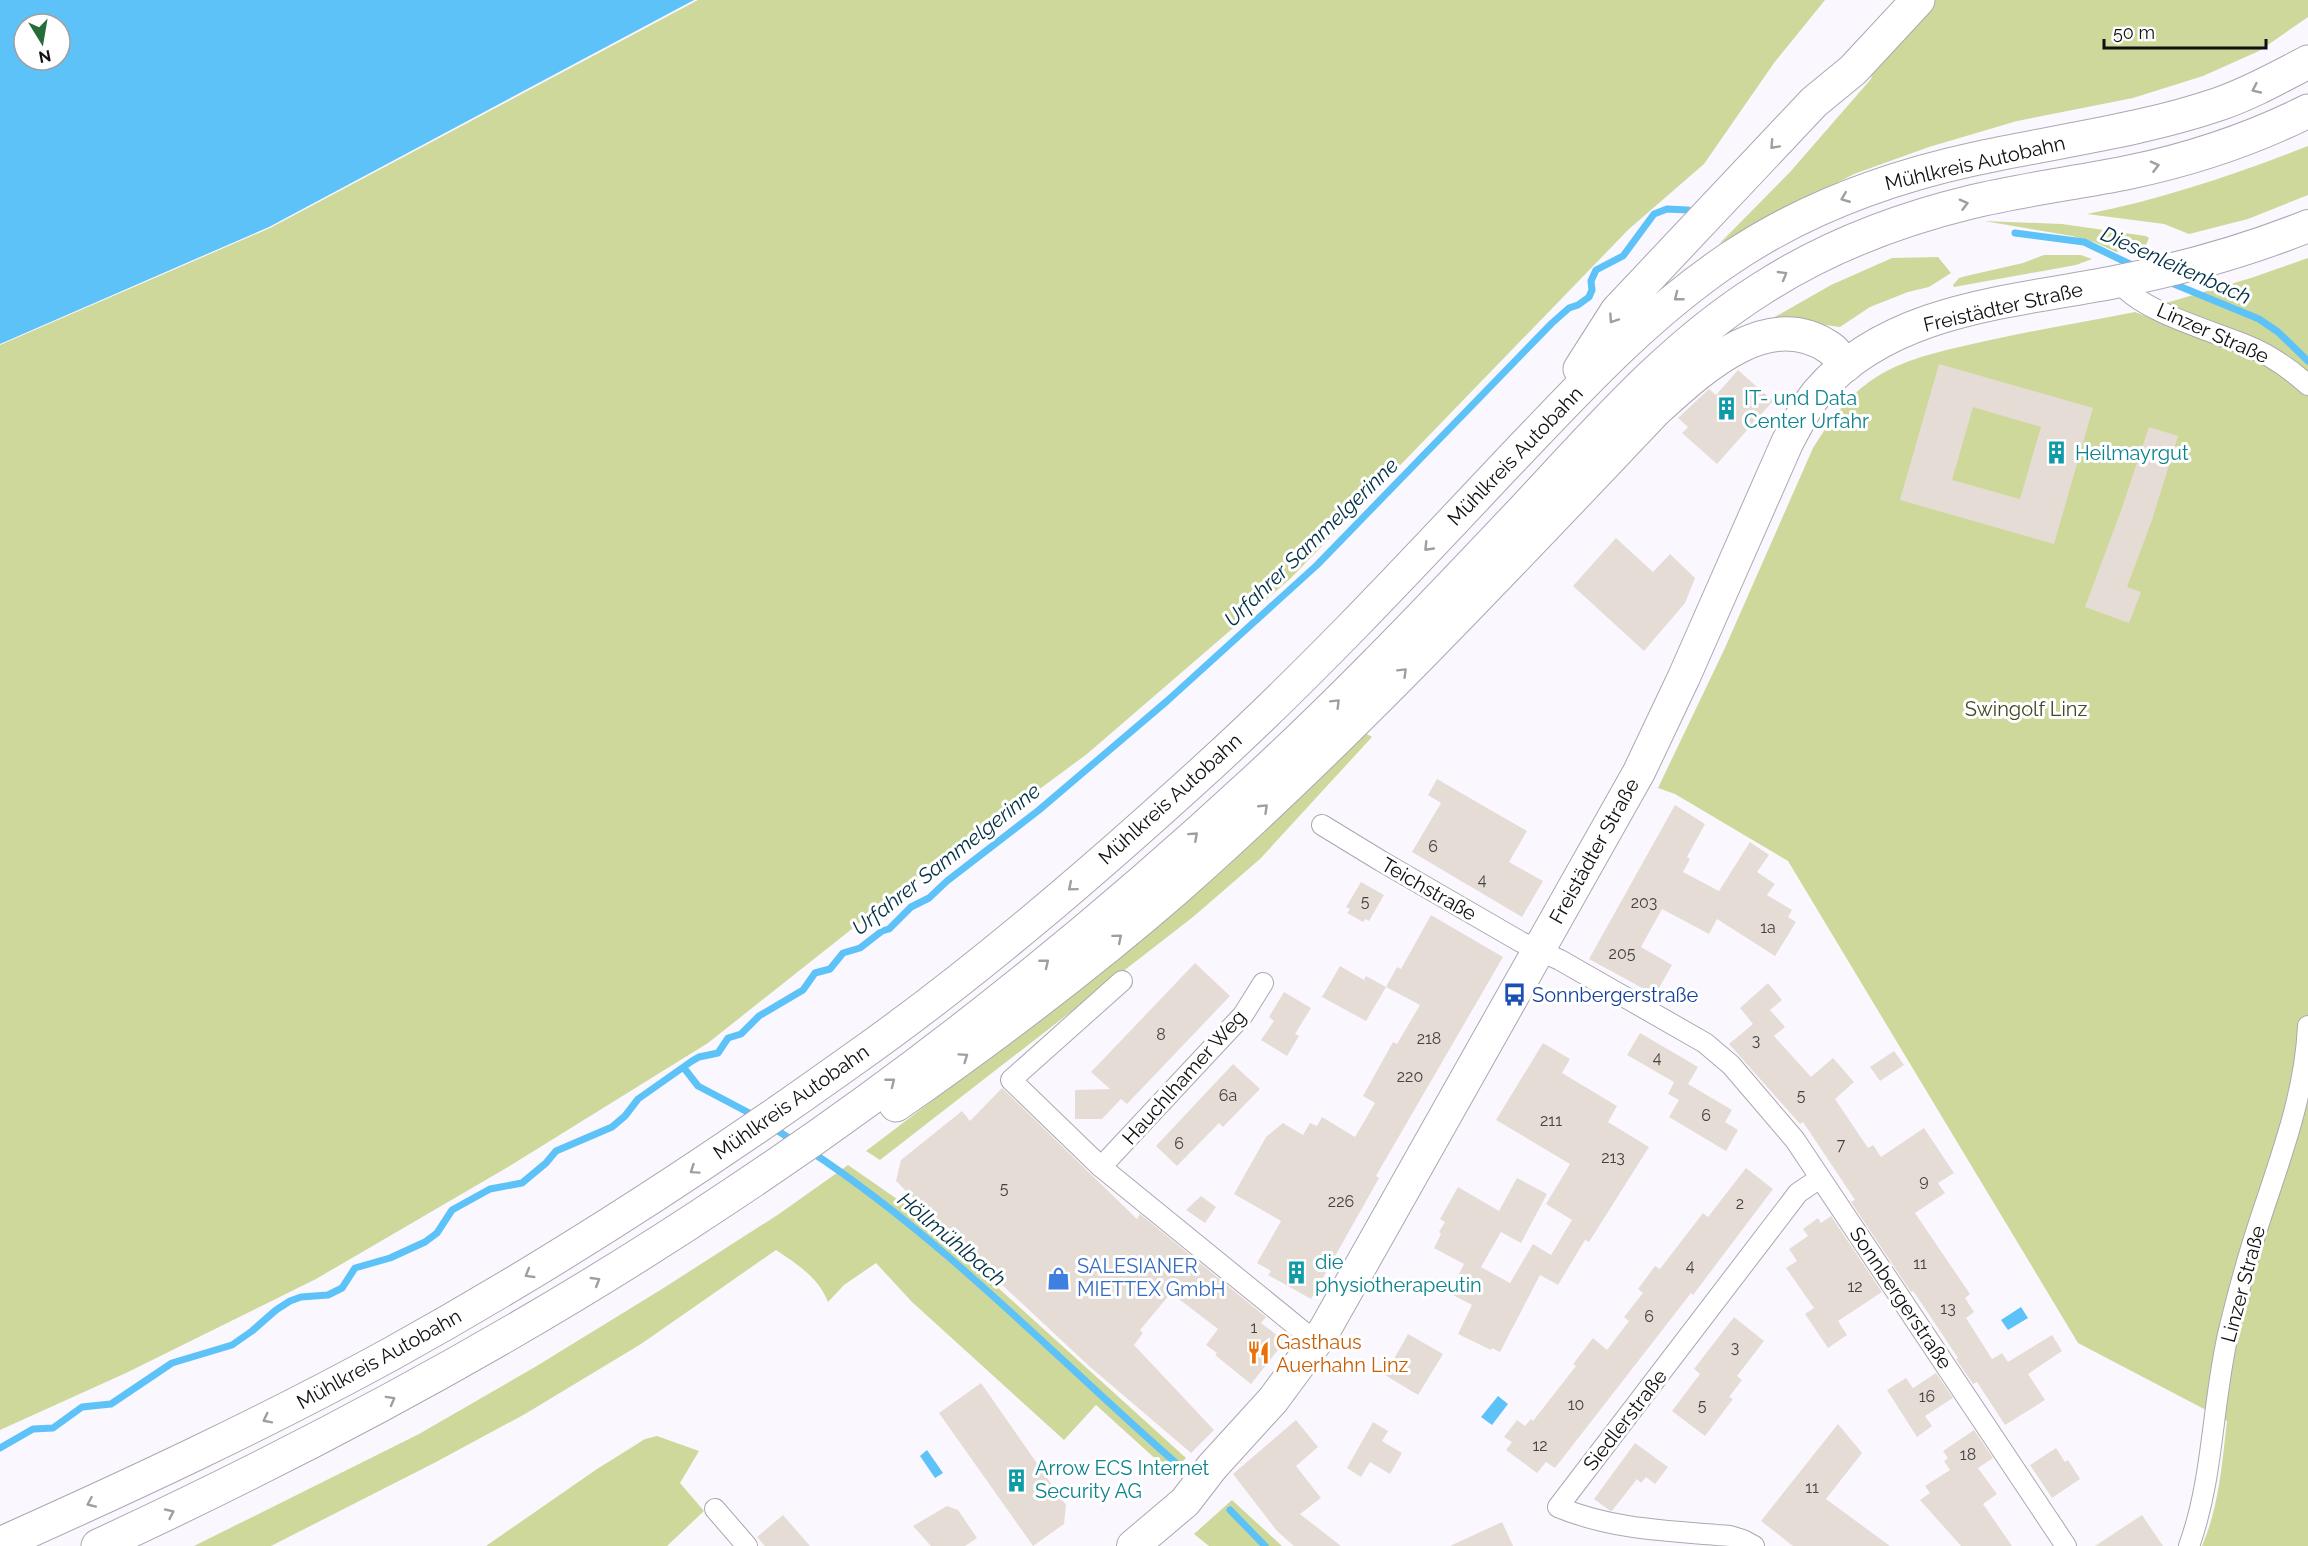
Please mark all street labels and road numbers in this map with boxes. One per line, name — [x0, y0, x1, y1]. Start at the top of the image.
street label: Mühlkreis Autobahn — [1883, 131, 2067, 195]
street label: Freistädter Straße — [1921, 277, 2085, 337]
street label: Linzer Straße — [2153, 298, 2273, 368]
street label: Mühlkreis Autobahn — [1442, 381, 1588, 531]
street label: Mühlkreis Autobahn — [1094, 728, 1246, 870]
street label: Freistädter Straße — [1544, 774, 1644, 928]
street label: Teichstraße — [1377, 852, 1481, 926]
street label: Hauchlhamer Weg — [1117, 1005, 1251, 1149]
street label: Mühlkreis Autobahn — [709, 1039, 873, 1165]
street label: Sonnbergerstraße — [1845, 1222, 1958, 1374]
street label: Linzer Straße — [2216, 1223, 2270, 1345]
street label: Mühlkreis Autobahn — [293, 1304, 465, 1414]
street label: Siedlerstraße — [1578, 1364, 1672, 1475]

